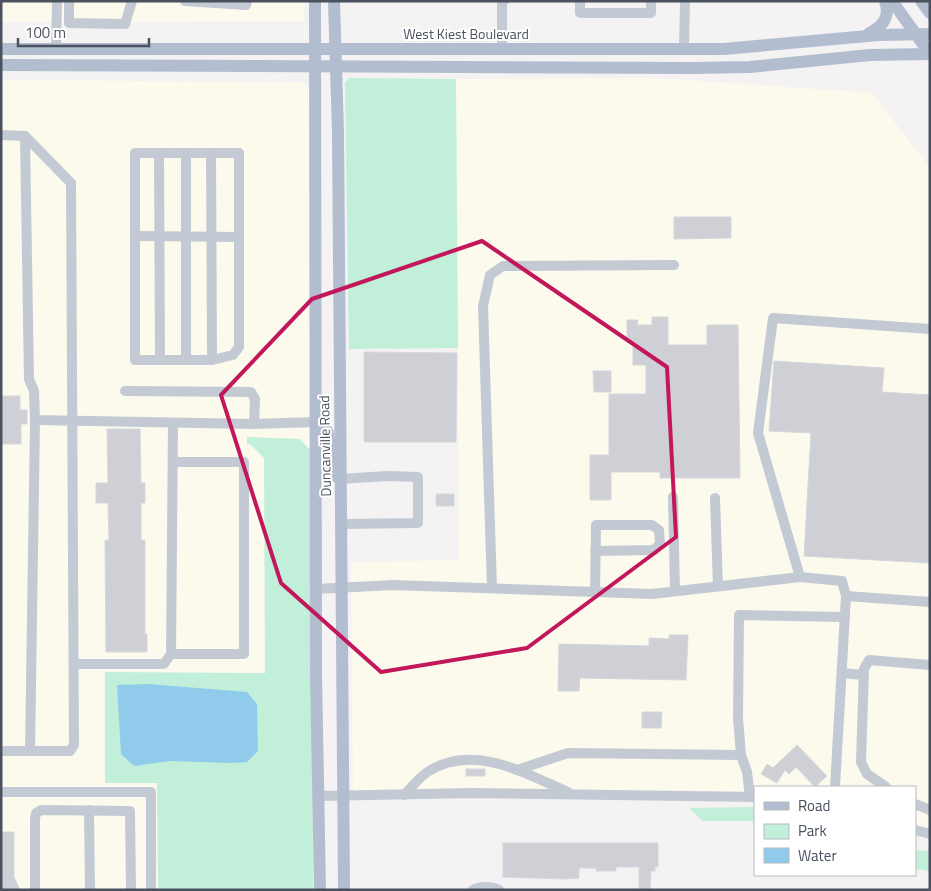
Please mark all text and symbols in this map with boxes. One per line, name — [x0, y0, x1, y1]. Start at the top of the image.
scale bar — [18, 15, 149, 47]
text: 100 m — [25, 21, 66, 44]
street label: West Kiest Boulevard — [403, 23, 529, 44]
street label: Duncanville Road — [313, 395, 336, 497]
legend — [754, 786, 916, 876]
text: Road — [798, 794, 830, 817]
text: Park — [798, 819, 827, 842]
text: Water — [798, 844, 837, 867]

